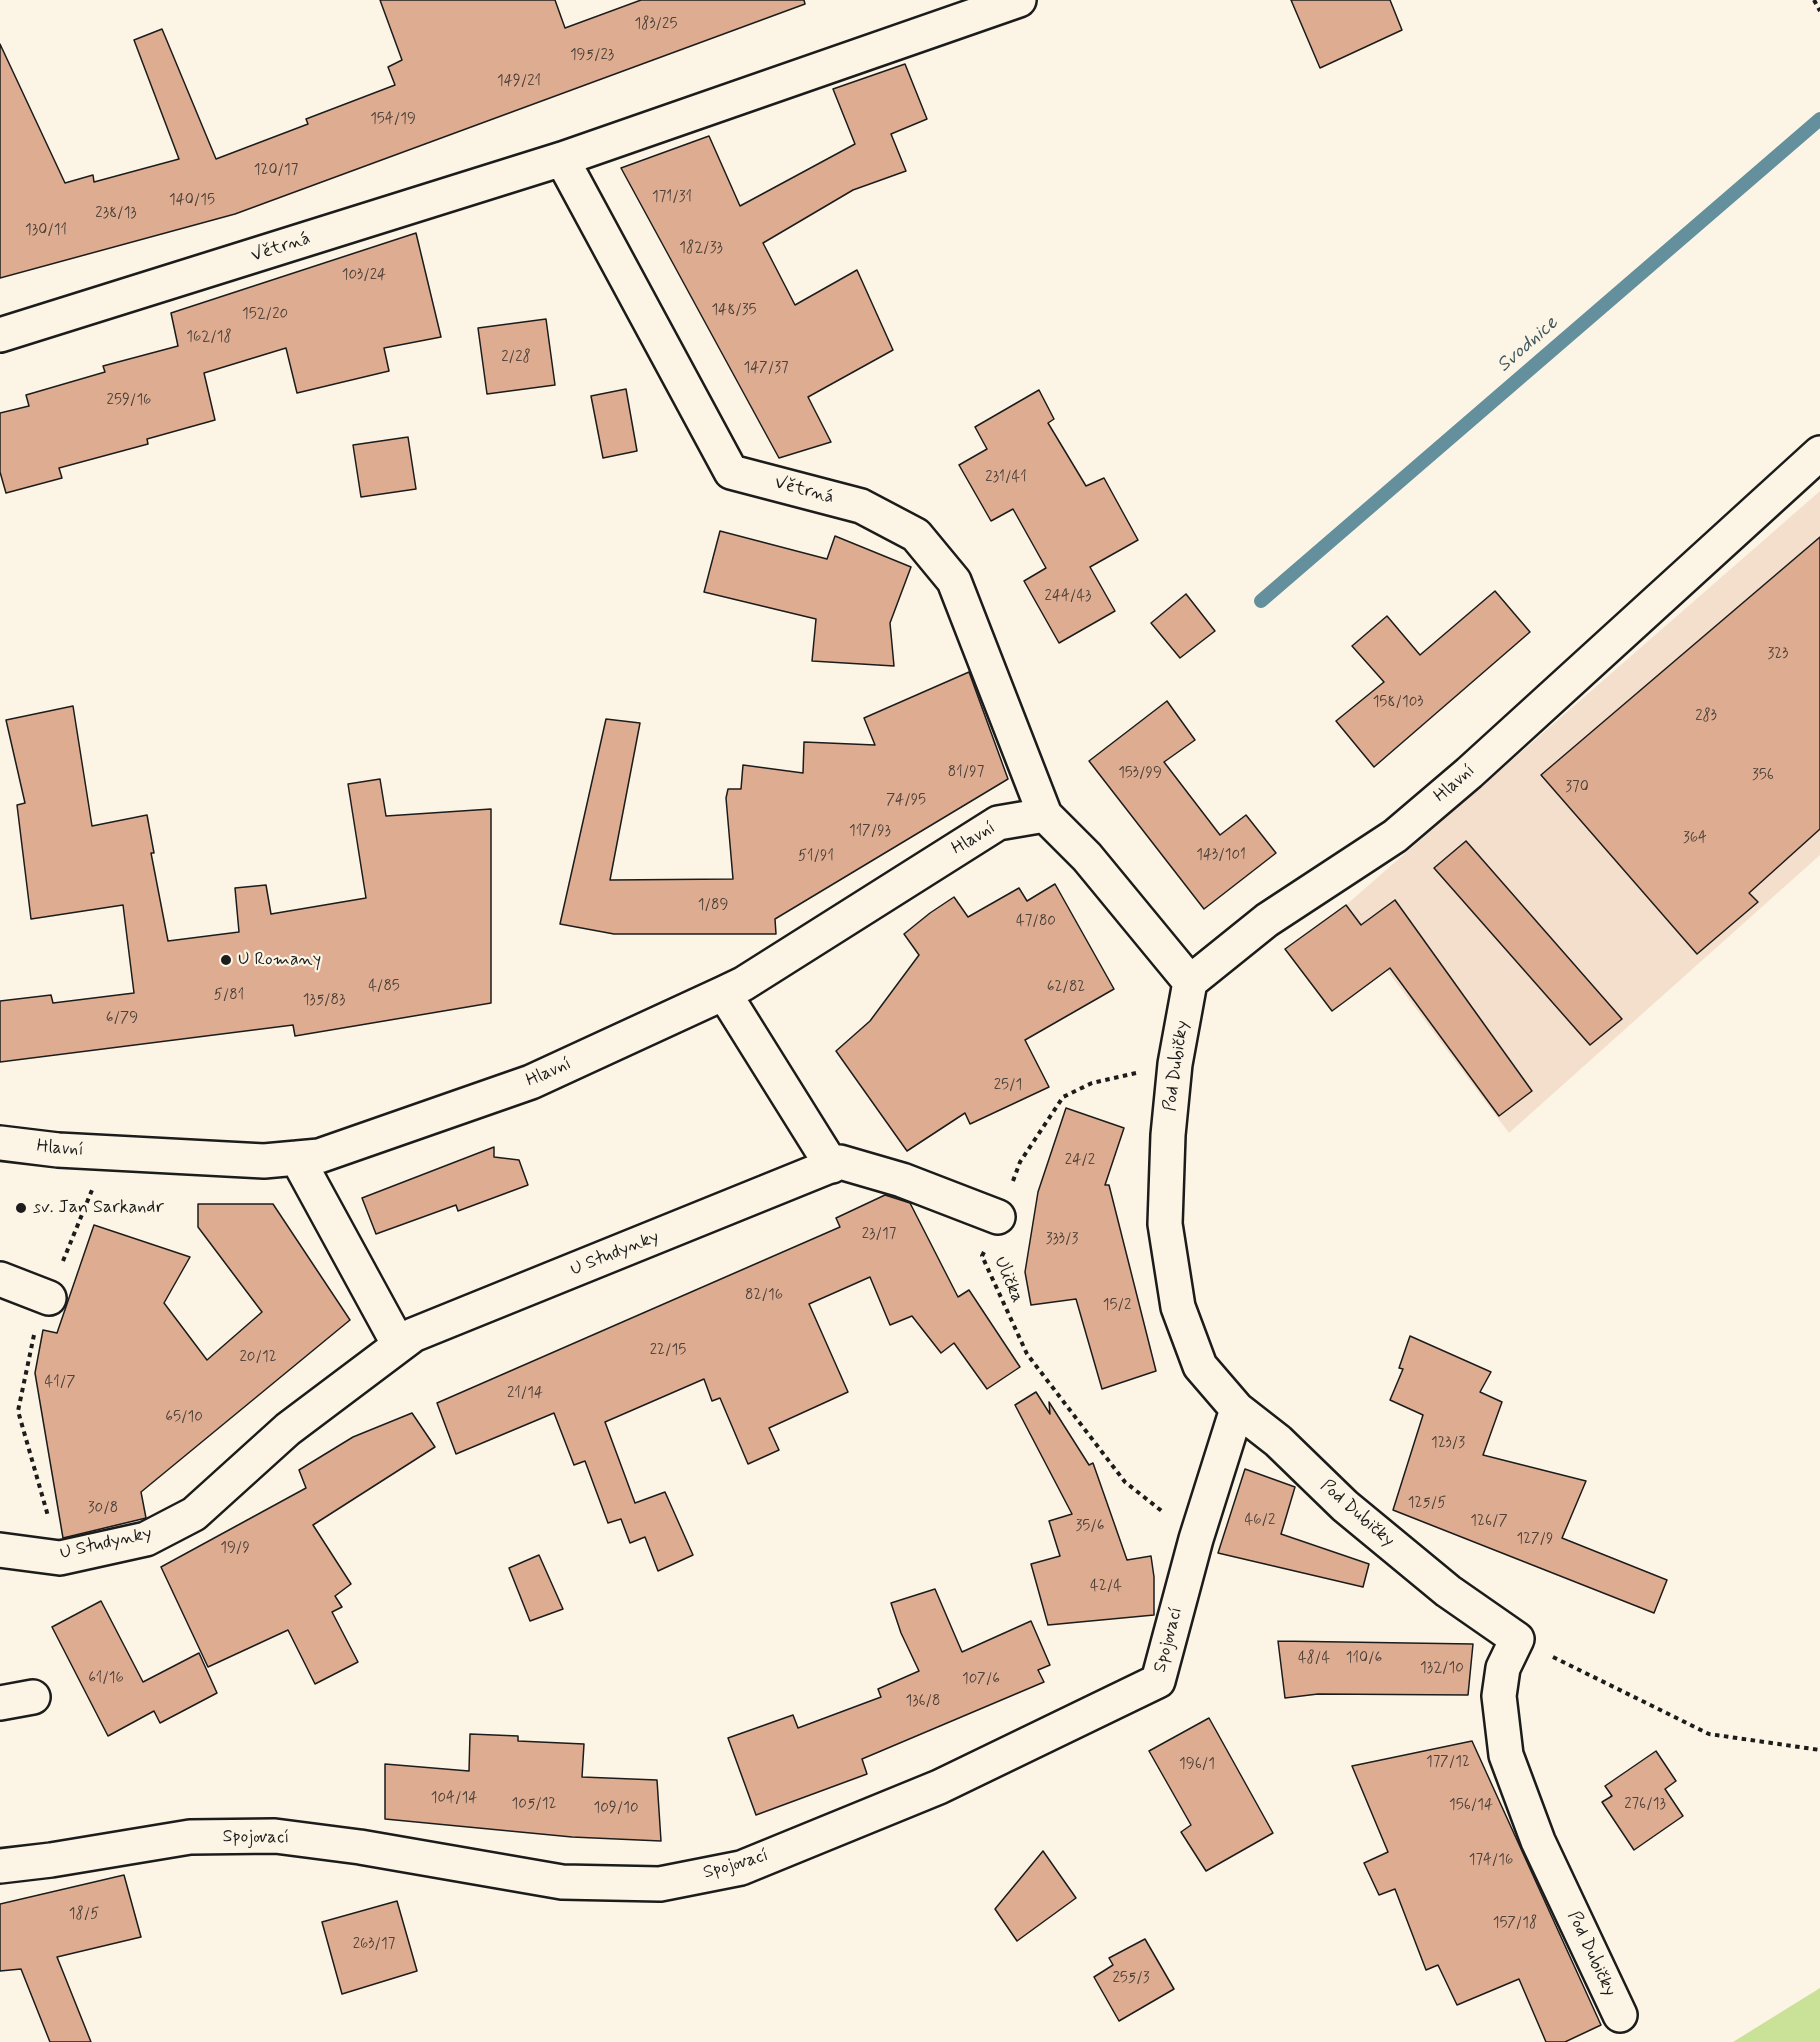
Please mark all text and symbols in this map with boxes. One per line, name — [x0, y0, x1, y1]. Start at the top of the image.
house number: 183/25 — [635, 16, 677, 34]
house number: 195/23 — [570, 47, 614, 65]
house number: 149/21 — [497, 73, 541, 91]
house number: 154/19 — [370, 111, 416, 129]
house number: 120/17 — [254, 162, 298, 180]
house number: 171/31 — [652, 189, 692, 207]
house number: 140/15 — [169, 192, 215, 210]
house number: 238/13 — [95, 205, 137, 223]
house number: 130/11 — [25, 222, 67, 240]
street label: Větrná — [249, 228, 313, 268]
house number: 182/33 — [679, 240, 723, 258]
house number: 103/24 — [342, 267, 386, 285]
house number: 148/35 — [711, 302, 757, 320]
house number: 152/20 — [242, 306, 288, 324]
water label: Svodnice — [1493, 312, 1563, 378]
house number: 162/18 — [186, 329, 232, 347]
house number: 2/28 — [501, 349, 531, 367]
house number: 147/37 — [743, 360, 789, 378]
house number: 259/16 — [107, 392, 151, 410]
house number: 231/41 — [985, 469, 1027, 487]
street label: Větrná — [772, 473, 836, 509]
house number: 244/43 — [1045, 588, 1091, 606]
house number: 323 — [1768, 646, 1788, 664]
house number: 158/103 — [1373, 694, 1423, 712]
house number: 283 — [1695, 708, 1717, 726]
street label: Hlavní — [1430, 760, 1480, 808]
house number: 81/97 — [948, 764, 984, 782]
house number: 153/99 — [1118, 765, 1162, 783]
house number: 356 — [1752, 767, 1774, 785]
house number: 370 — [1565, 779, 1589, 797]
house number: 74/95 — [886, 792, 926, 810]
street label: Hlavní — [948, 818, 1000, 860]
house number: 117/93 — [849, 823, 891, 841]
house number: 364 — [1683, 830, 1707, 848]
house number: 143/101 — [1196, 847, 1246, 865]
house number: 51/91 — [798, 848, 834, 866]
house number: 1/89 — [698, 897, 728, 915]
house number: 47/80 — [1016, 913, 1056, 931]
place label: U Romany — [238, 949, 321, 971]
marker: U Romany — [219, 953, 233, 967]
house number: 4/85 — [368, 978, 400, 996]
house number: 62/82 — [1047, 979, 1085, 997]
house number: 5/81 — [214, 987, 244, 1005]
house number: 135/83 — [303, 992, 345, 1010]
house number: 6/79 — [106, 1010, 138, 1028]
street label: Pod Dubičky — [1160, 1019, 1194, 1113]
street label: Hlavní — [523, 1054, 575, 1092]
house number: 25/1 — [994, 1077, 1022, 1095]
street label: Hlavní — [36, 1136, 84, 1162]
house number: 24/2 — [1065, 1152, 1095, 1170]
place label: sv. Jan Sarkandr — [33, 1197, 164, 1219]
marker: sv. Jan Sarkandr — [14, 1201, 28, 1215]
street label: U Studynky — [568, 1226, 662, 1282]
house number: 23/17 — [862, 1226, 896, 1244]
house number: 333/3 — [1046, 1231, 1078, 1249]
street label: Ulička — [988, 1254, 1028, 1306]
house number: 82/16 — [745, 1287, 783, 1305]
house number: 15/2 — [1103, 1297, 1131, 1315]
house number: 22/15 — [650, 1342, 686, 1360]
house number: 20/12 — [239, 1349, 277, 1367]
house number: 41/7 — [45, 1374, 75, 1392]
house number: 21/14 — [507, 1385, 543, 1403]
house number: 65/10 — [165, 1409, 203, 1427]
house number: 123/3 — [1431, 1435, 1465, 1453]
street label: Pod Dubičky — [1315, 1476, 1399, 1552]
house number: 125/5 — [1408, 1495, 1446, 1513]
house number: 30/8 — [88, 1500, 118, 1518]
house number: 46/2 — [1245, 1512, 1275, 1530]
house number: 126/7 — [1470, 1513, 1508, 1531]
house number: 35/6 — [1076, 1518, 1104, 1536]
street label: U Studynky — [58, 1523, 154, 1565]
house number: 127/9 — [1517, 1531, 1553, 1549]
house number: 19/9 — [220, 1540, 250, 1558]
house number: 42/4 — [1090, 1578, 1122, 1596]
street label: Spojovací — [1150, 1605, 1188, 1675]
house number: 48/4 — [1298, 1650, 1330, 1668]
house number: 110/6 — [1346, 1650, 1382, 1668]
house number: 132/10 — [1420, 1660, 1464, 1678]
house number: 61/16 — [88, 1670, 124, 1688]
house number: 107/6 — [962, 1671, 1000, 1689]
house number: 136/8 — [905, 1693, 941, 1711]
house number: 177/12 — [1426, 1754, 1470, 1772]
house number: 196/1 — [1179, 1756, 1215, 1774]
house number: 104/14 — [431, 1790, 477, 1808]
house number: 105/12 — [512, 1796, 556, 1814]
house number: 276/13 — [1624, 1796, 1666, 1814]
house number: 156/14 — [1449, 1797, 1493, 1815]
house number: 109/10 — [594, 1800, 638, 1818]
street label: Spojovací — [222, 1827, 290, 1849]
street label: Spojovací — [701, 1845, 771, 1885]
house number: 174/16 — [1469, 1852, 1513, 1870]
house number: 18/5 — [69, 1906, 99, 1924]
street label: Pod Dubičky — [1562, 1908, 1620, 2000]
house number: 157/18 — [1493, 1915, 1537, 1933]
house number: 263/17 — [353, 1936, 395, 1954]
house number: 255/3 — [1112, 1970, 1150, 1988]

